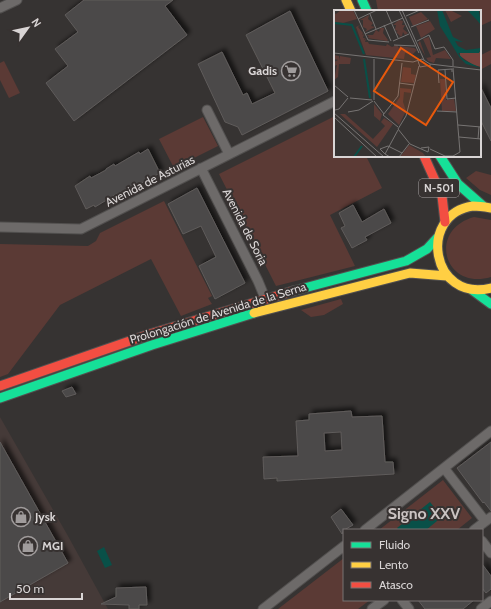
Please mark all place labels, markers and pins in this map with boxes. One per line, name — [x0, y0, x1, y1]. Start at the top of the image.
supermarket icon: Gadis — [280, 60, 302, 82]
place label: Gadis — [248, 63, 277, 78]
shop icon: Jysk — [10, 506, 32, 528]
place label: Jysk — [34, 509, 56, 524]
shop icon: MGI — [17, 535, 39, 557]
place label: MGI — [42, 538, 63, 553]

